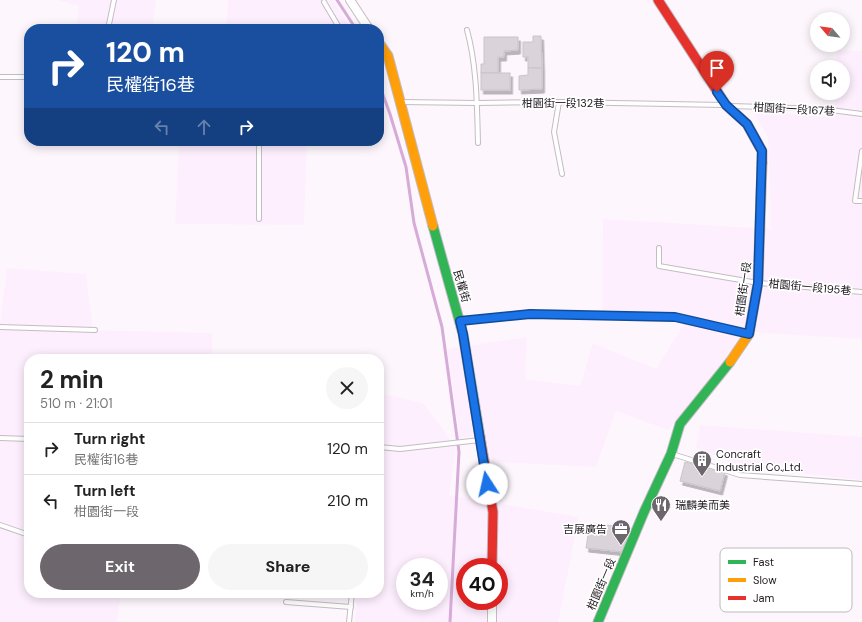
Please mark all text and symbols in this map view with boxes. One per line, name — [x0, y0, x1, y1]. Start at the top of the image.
north arrow — [810, 12, 850, 52]
map controls — [810, 12, 850, 100]
text: 120 m — [106, 34, 185, 71]
icon: right — [40, 40, 92, 92]
pin — [700, 51, 734, 92]
icon: arrive — [706, 57, 728, 79]
button: sound — [810, 60, 850, 100]
text: 民權街16巷 — [106, 73, 195, 97]
street label: 柑園街一段132巷 — [522, 96, 604, 110]
street label: 柑園街一段167巷 — [753, 100, 835, 118]
icon: left — [151, 116, 173, 138]
icon: ahead — [193, 116, 215, 138]
icon: right — [235, 116, 257, 138]
street label: 柑園街一段 — [732, 261, 754, 317]
street label: 民權街 — [451, 268, 473, 304]
street label: 柑園街一段195巷 — [768, 276, 852, 298]
text: 2 min — [40, 364, 103, 395]
button: close — [326, 367, 368, 409]
text: 510 m · 21:01 — [40, 395, 113, 412]
text: Turn right — [74, 429, 145, 449]
icon: right — [40, 438, 62, 460]
text: 120 m — [327, 439, 368, 459]
place label: Concraft Industrial Co.,Ltd. — [716, 447, 803, 474]
building icon: Concraft Industrial Co.,Ltd. — [691, 449, 713, 477]
text: 民權街16巷 — [74, 451, 138, 468]
position arrow — [466, 463, 508, 505]
text: Turn left — [74, 481, 135, 501]
icon: left — [40, 490, 62, 512]
text: 210 m — [327, 491, 368, 511]
restaurant icon: 瑞麟美而美 — [650, 494, 672, 522]
place label: 瑞麟美而美 — [675, 498, 730, 512]
text: 柑園街一段 — [74, 503, 139, 520]
office icon: 吉展廣告 — [610, 518, 632, 546]
place label: 吉展廣告 — [563, 522, 607, 536]
button: Exit — [40, 544, 200, 590]
button: Share — [208, 544, 368, 590]
legend — [720, 548, 852, 612]
text: Fast — [753, 555, 774, 569]
street label: 柑園街一段 — [584, 556, 618, 612]
speed limit sign: 40 — [456, 558, 508, 610]
text: 34 — [409, 566, 435, 592]
text: Slow — [753, 573, 777, 587]
text: km/h — [410, 587, 434, 600]
text: Jam — [753, 591, 774, 605]

